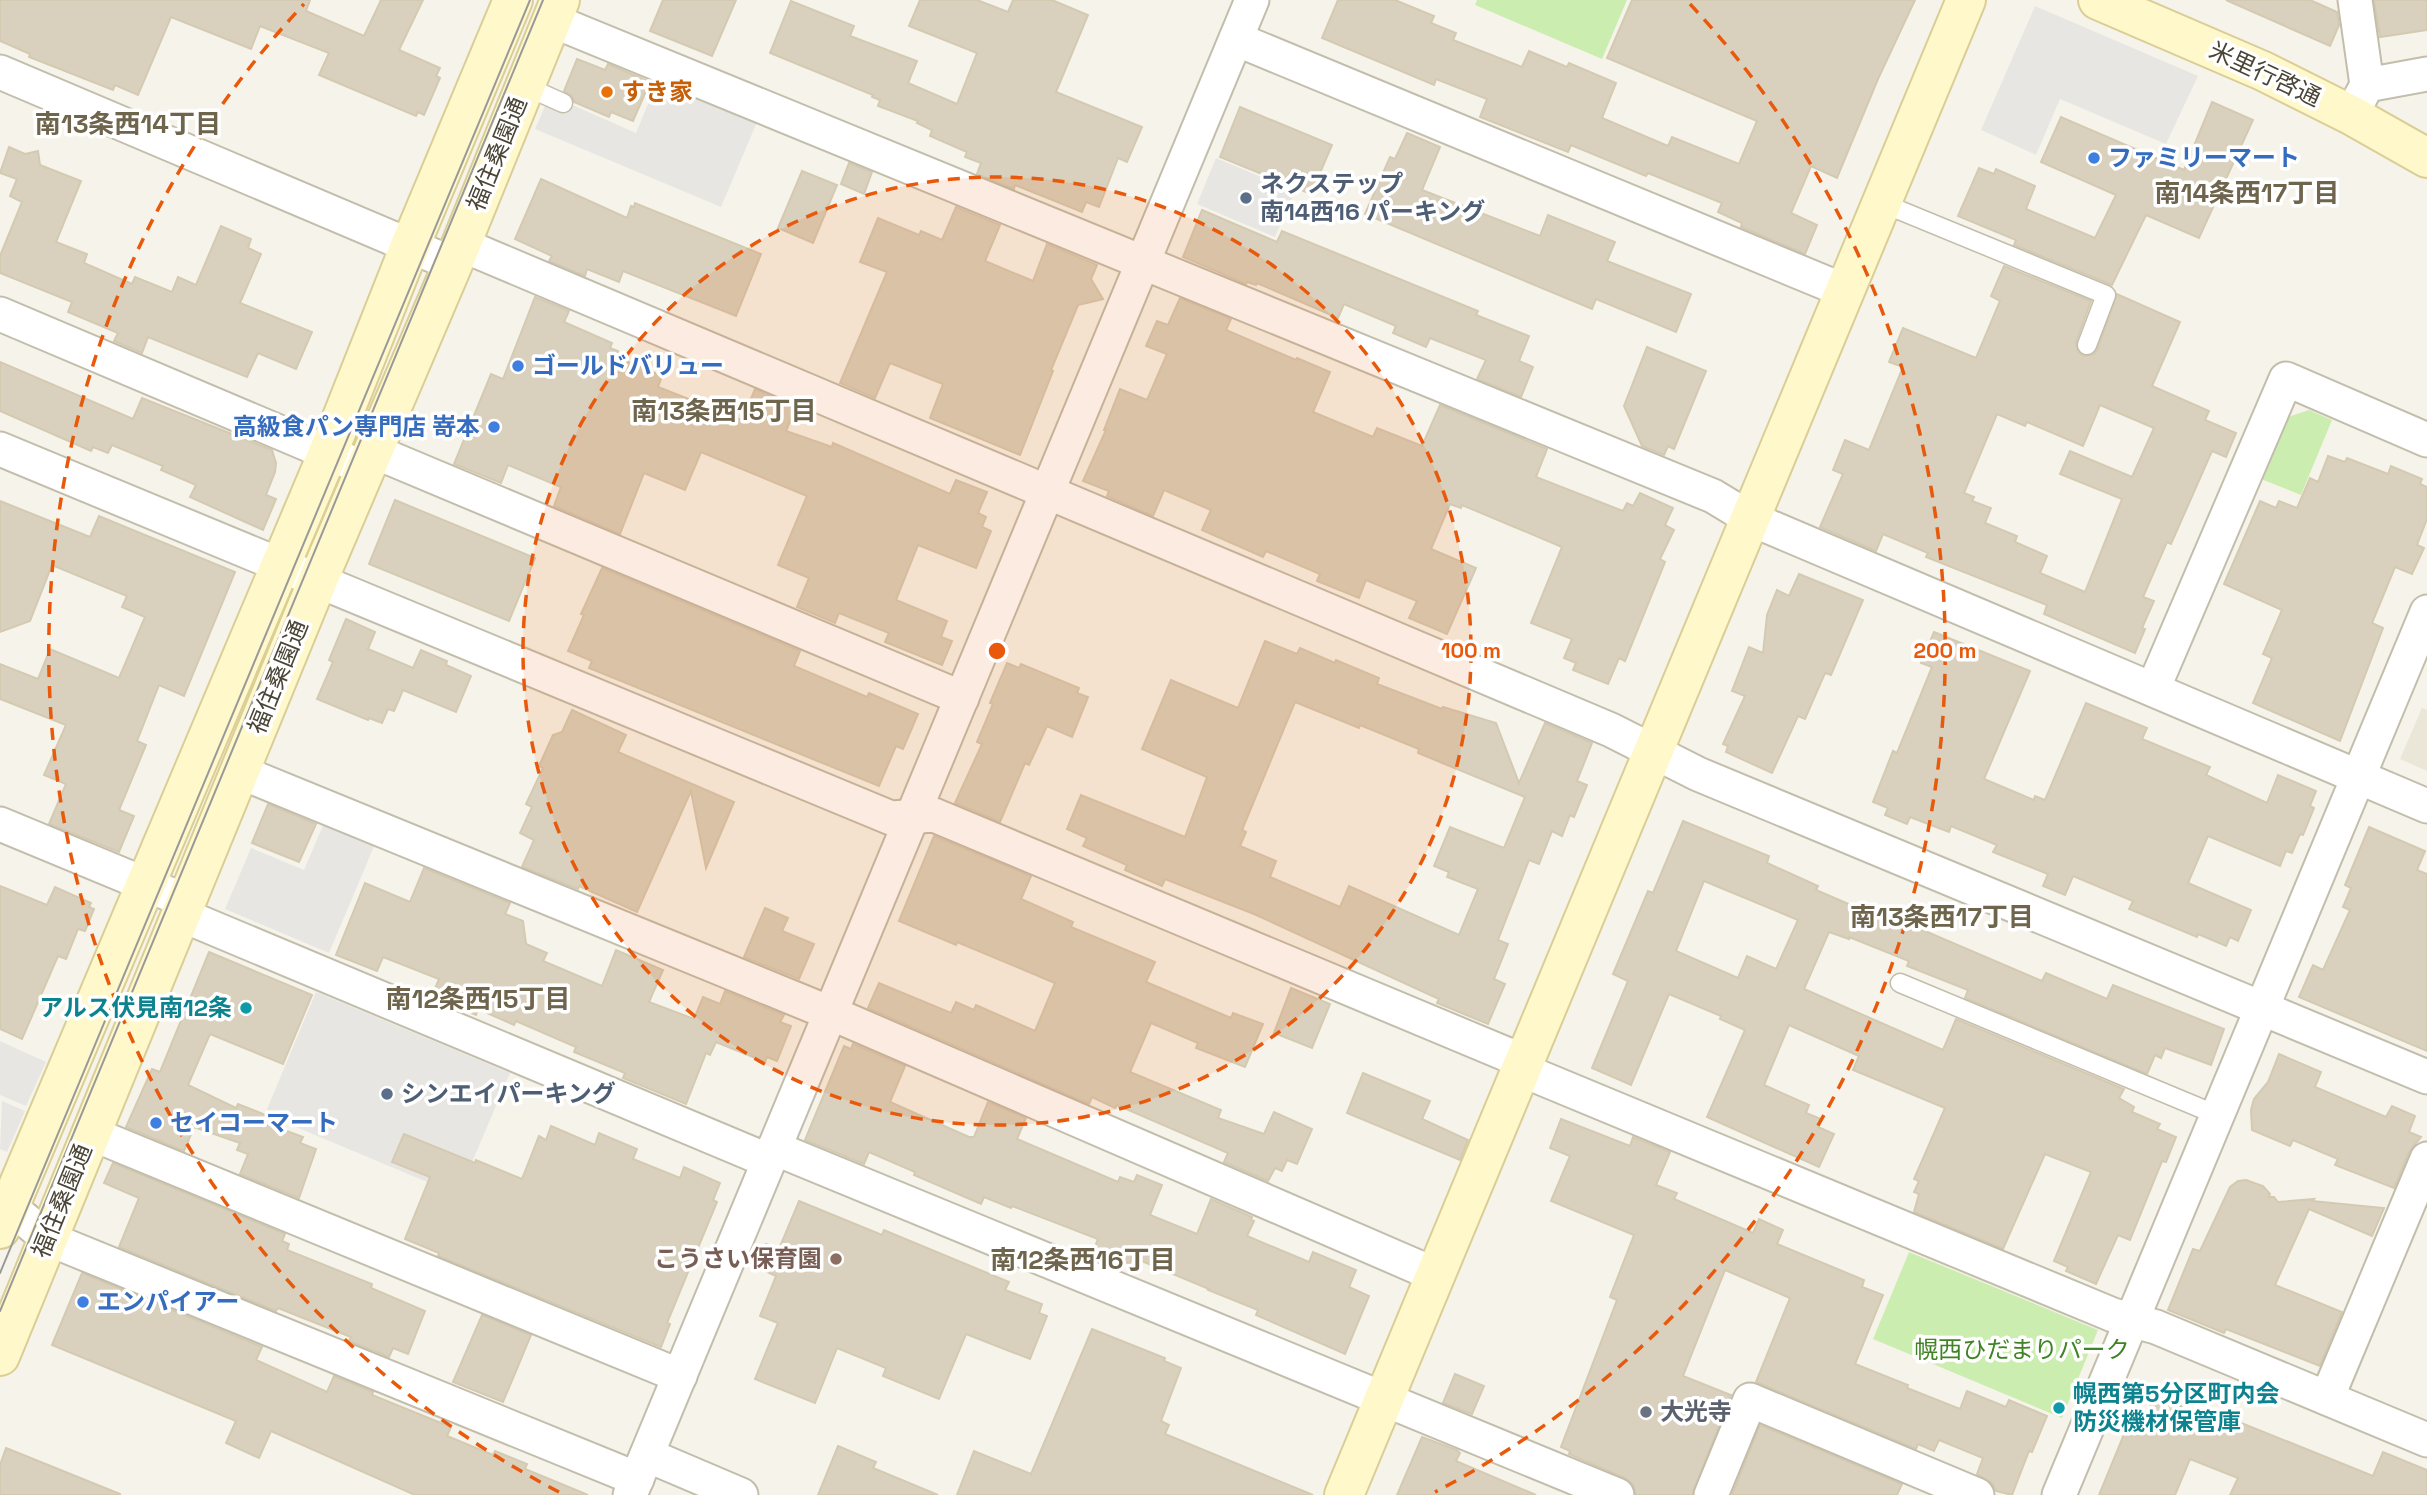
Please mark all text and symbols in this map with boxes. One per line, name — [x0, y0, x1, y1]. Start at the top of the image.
street label: 米里行啓通 — [2204, 34, 2326, 113]
place label: すき家 — [621, 76, 693, 107]
marker: すき家 — [599, 84, 615, 100]
street label: 福住桑園通 — [460, 92, 533, 215]
district label: 南13条西14丁目 — [35, 107, 221, 141]
place label: ファミリーマート — [2108, 142, 2300, 173]
marker: ファミリーマート — [2086, 150, 2102, 166]
place label: ネクステップ 南14西16 パーキング — [1260, 168, 1485, 227]
district label: 南14条西17丁目 — [2155, 176, 2339, 210]
marker: ネクステップ 南14西16 パーキング — [1238, 190, 1254, 206]
place label: ゴールドバリュー — [532, 350, 724, 381]
marker: ゴールドバリュー — [510, 358, 526, 374]
district label: 南13条西15丁目 — [632, 394, 816, 428]
place label: 高級食パン専門店 嵜本 — [233, 411, 480, 442]
marker: 高級食パン専門店 嵜本 — [486, 419, 502, 435]
street label: 福住桑園通 — [241, 615, 314, 738]
text: 100 m — [1441, 637, 1501, 664]
text: 200 m — [1914, 637, 1976, 664]
centre of rings — [985, 639, 1009, 663]
district label: 南13条西17丁目 — [1850, 900, 2034, 934]
district label: 南12条西15丁目 — [386, 982, 570, 1016]
place label: アルス伏見南12条 — [39, 992, 232, 1023]
marker: アルス伏見南12条 — [238, 1000, 254, 1016]
place label: シンエイパーキング — [401, 1078, 616, 1109]
marker: シンエイパーキング — [379, 1086, 395, 1102]
place label: セイコーマート — [170, 1107, 338, 1138]
marker: セイコーマート — [148, 1115, 164, 1131]
street label: 福住桑園通 — [25, 1139, 98, 1262]
place label: こうさい保育園 — [654, 1243, 822, 1274]
district label: 南12条西16丁目 — [990, 1243, 1176, 1277]
marker: こうさい保育園 — [828, 1251, 844, 1267]
place label: エンパイアー — [97, 1286, 240, 1317]
marker: エンパイアー — [75, 1294, 91, 1310]
park label: 幌西ひだまりパーク — [1914, 1334, 2130, 1365]
place label: 幌西第5分区町内会 防災機材保管庫 — [2073, 1378, 2279, 1437]
place label: 大光寺 — [1660, 1396, 1732, 1427]
marker: 幌西第5分区町内会 防災機材保管庫 — [2051, 1400, 2067, 1416]
marker: 大光寺 — [1638, 1404, 1654, 1420]

